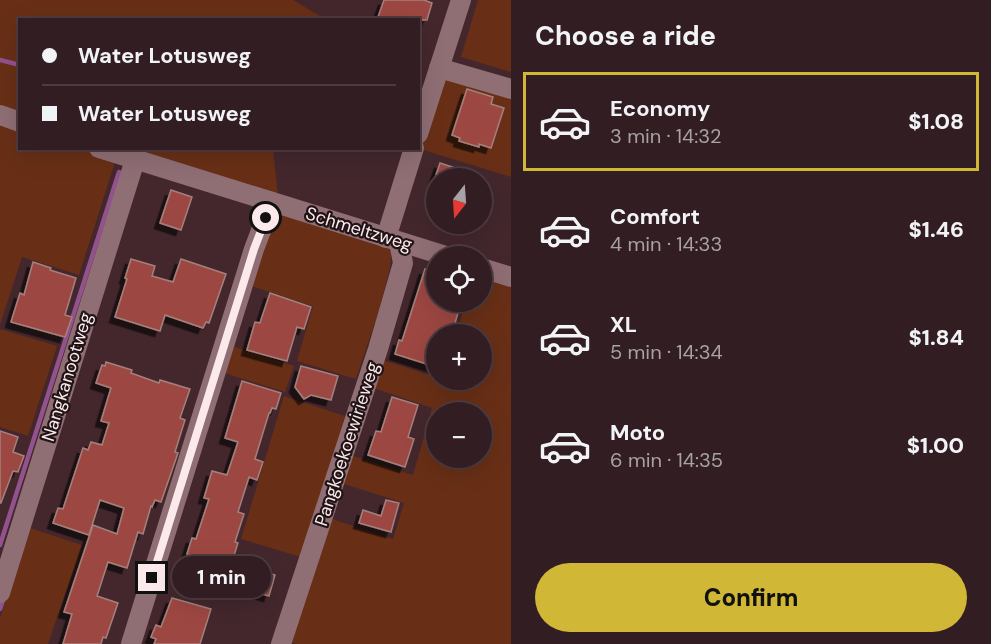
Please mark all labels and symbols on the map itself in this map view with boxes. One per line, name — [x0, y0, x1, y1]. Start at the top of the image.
north arrow — [426, 168, 492, 234]
street label: Schmeltzweg — [303, 201, 415, 257]
route start — [252, 204, 279, 231]
street label: Nangkanootweg — [36, 310, 98, 444]
street label: Pangkoekoewirieweg — [309, 359, 385, 529]
callout: 1 min — [173, 557, 272, 599]
route end — [138, 564, 165, 591]

